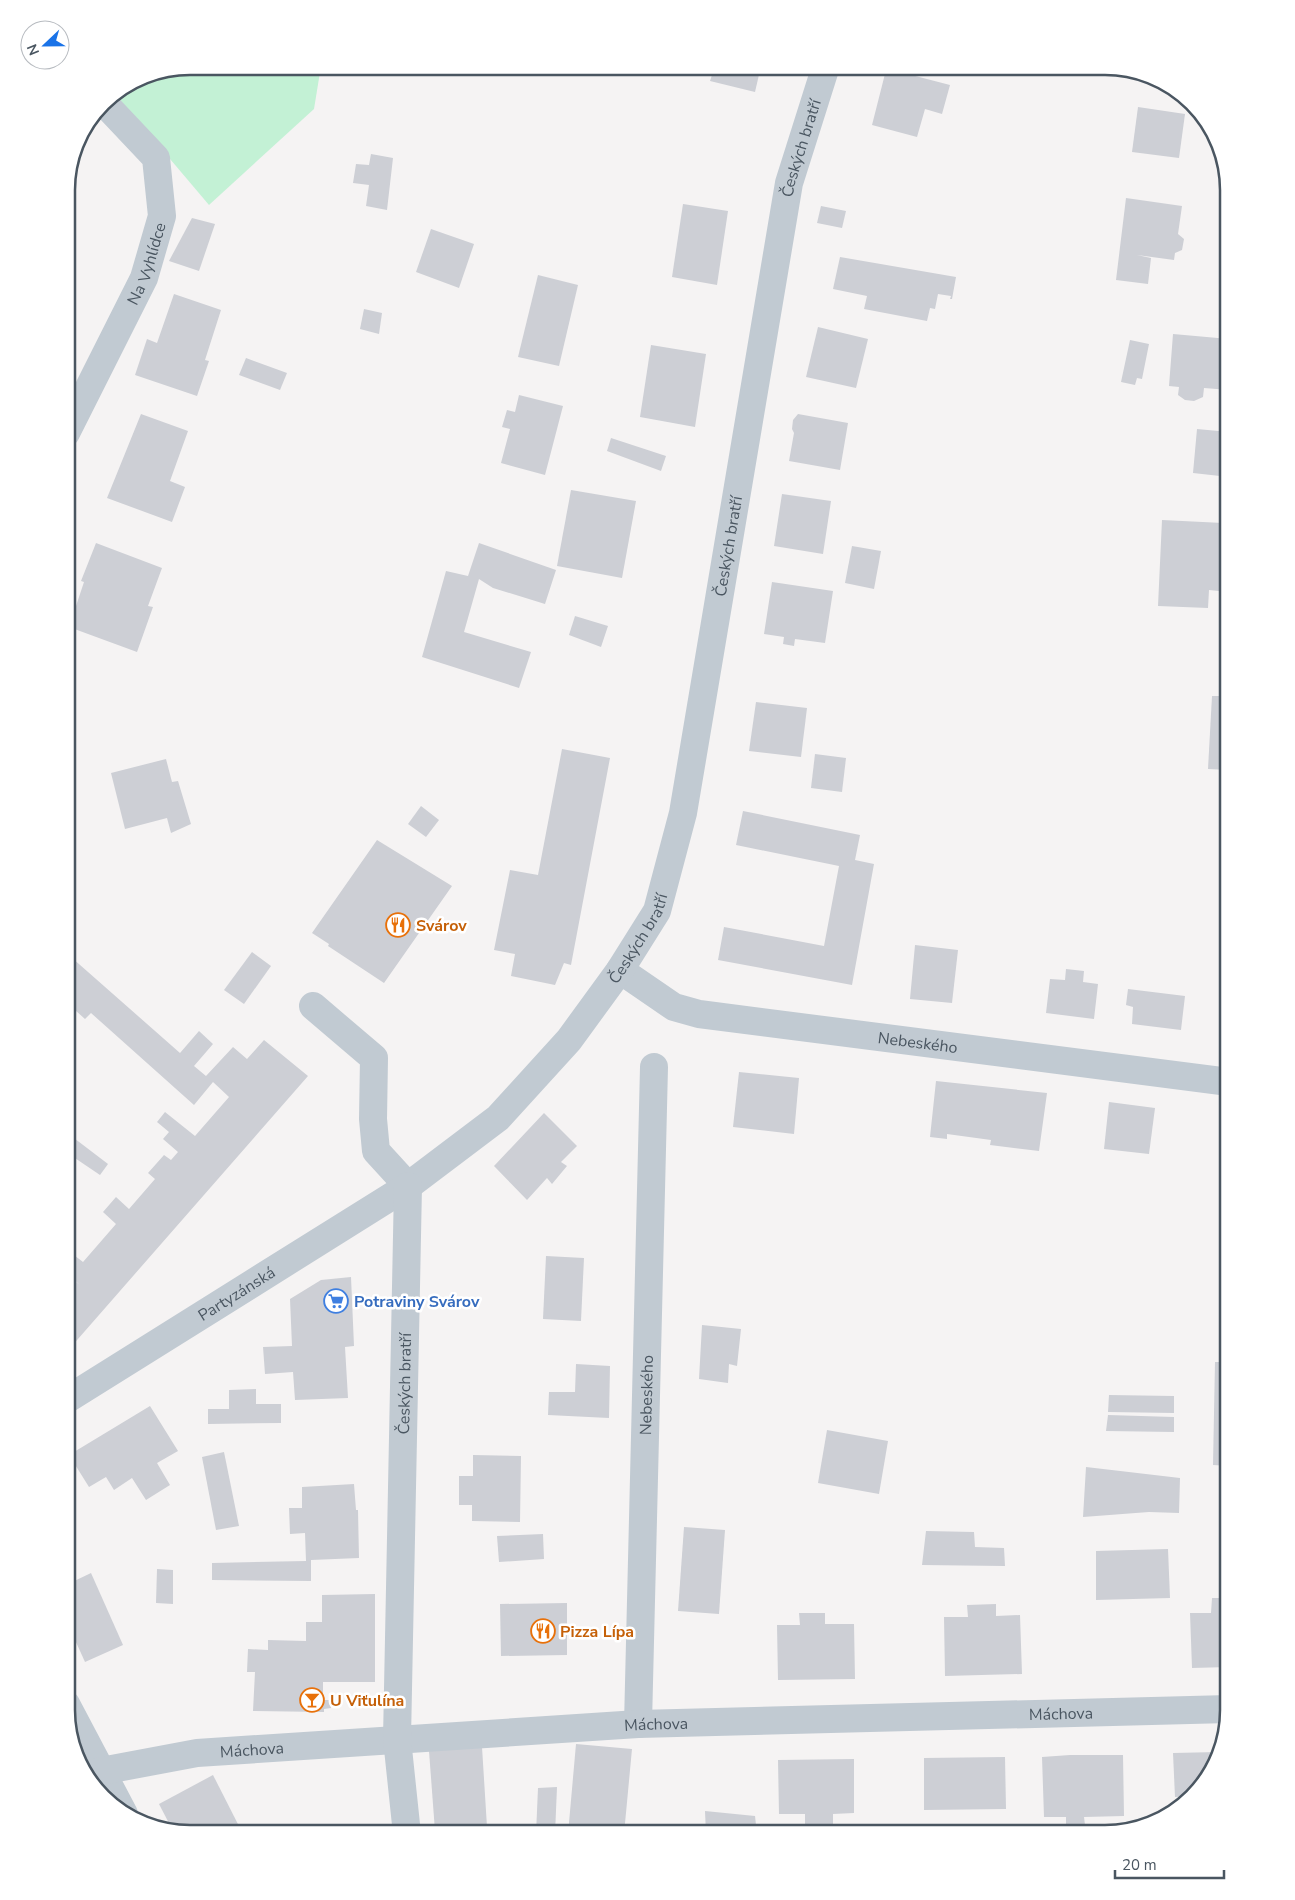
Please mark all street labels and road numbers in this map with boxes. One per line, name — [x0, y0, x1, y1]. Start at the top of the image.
street label: Českých bratří — [777, 95, 827, 199]
street label: Na Vyhlídce — [122, 220, 172, 309]
street label: Českých bratří — [710, 493, 748, 598]
street label: Českých bratří — [604, 890, 673, 988]
street label: Nebeského — [876, 1027, 959, 1059]
street label: Partyzánská — [194, 1262, 280, 1327]
street label: Českých bratří — [393, 1331, 417, 1435]
street label: Nebeského — [635, 1355, 659, 1435]
street label: Máchova — [1029, 1702, 1093, 1726]
street label: Máchova — [623, 1713, 688, 1737]
street label: Máchova — [219, 1737, 285, 1763]

